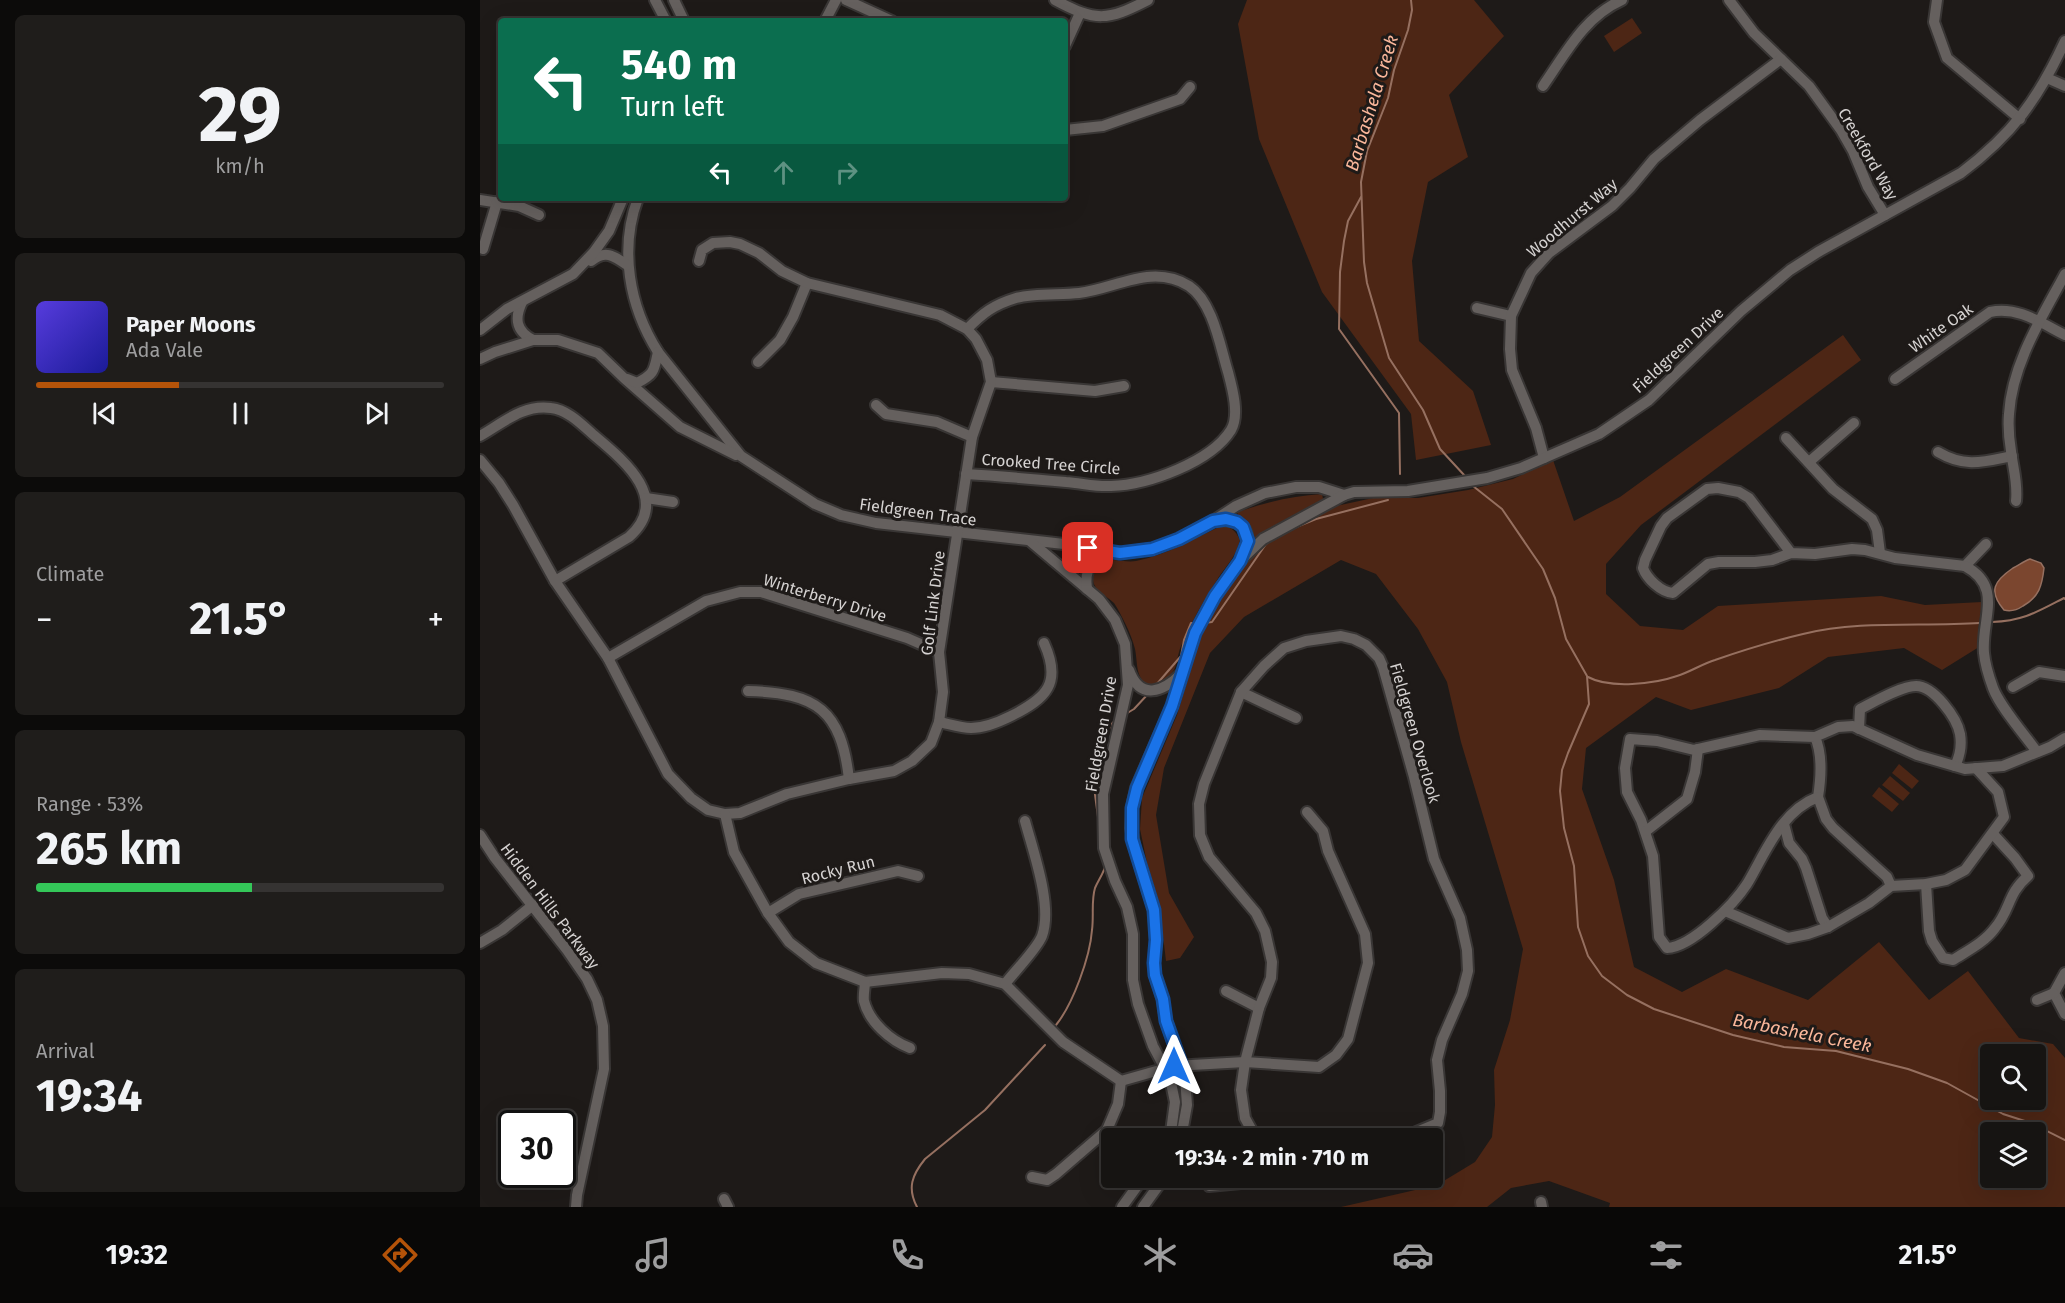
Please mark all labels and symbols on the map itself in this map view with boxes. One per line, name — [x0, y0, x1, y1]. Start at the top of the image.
water label: Barbashela Creek — [1341, 32, 1403, 174]
street label: Creekford Way — [1834, 105, 1902, 204]
street label: Woodhurst Way — [1523, 174, 1621, 261]
street label: White Oak — [1905, 299, 1977, 357]
street label: Fieldgreen Drive — [1629, 303, 1727, 397]
street label: Crooked Tree Circle — [981, 450, 1121, 478]
street label: Fieldgreen Trace — [858, 494, 978, 530]
pin — [1062, 522, 1113, 573]
street label: Golf Link Drive — [917, 549, 949, 657]
street label: Winterberry Drive — [761, 570, 889, 626]
street label: Fieldgreen Overlook — [1386, 661, 1444, 806]
street label: Fieldgreen Drive — [1081, 675, 1121, 793]
street label: Hidden Hills Parkway — [497, 839, 604, 973]
street label: Rocky Run — [799, 852, 877, 888]
water label: Barbashela Creek — [1731, 1009, 1874, 1057]
position arrow — [1142, 1034, 1206, 1098]
speed limit sign: 30 — [498, 1110, 576, 1188]

